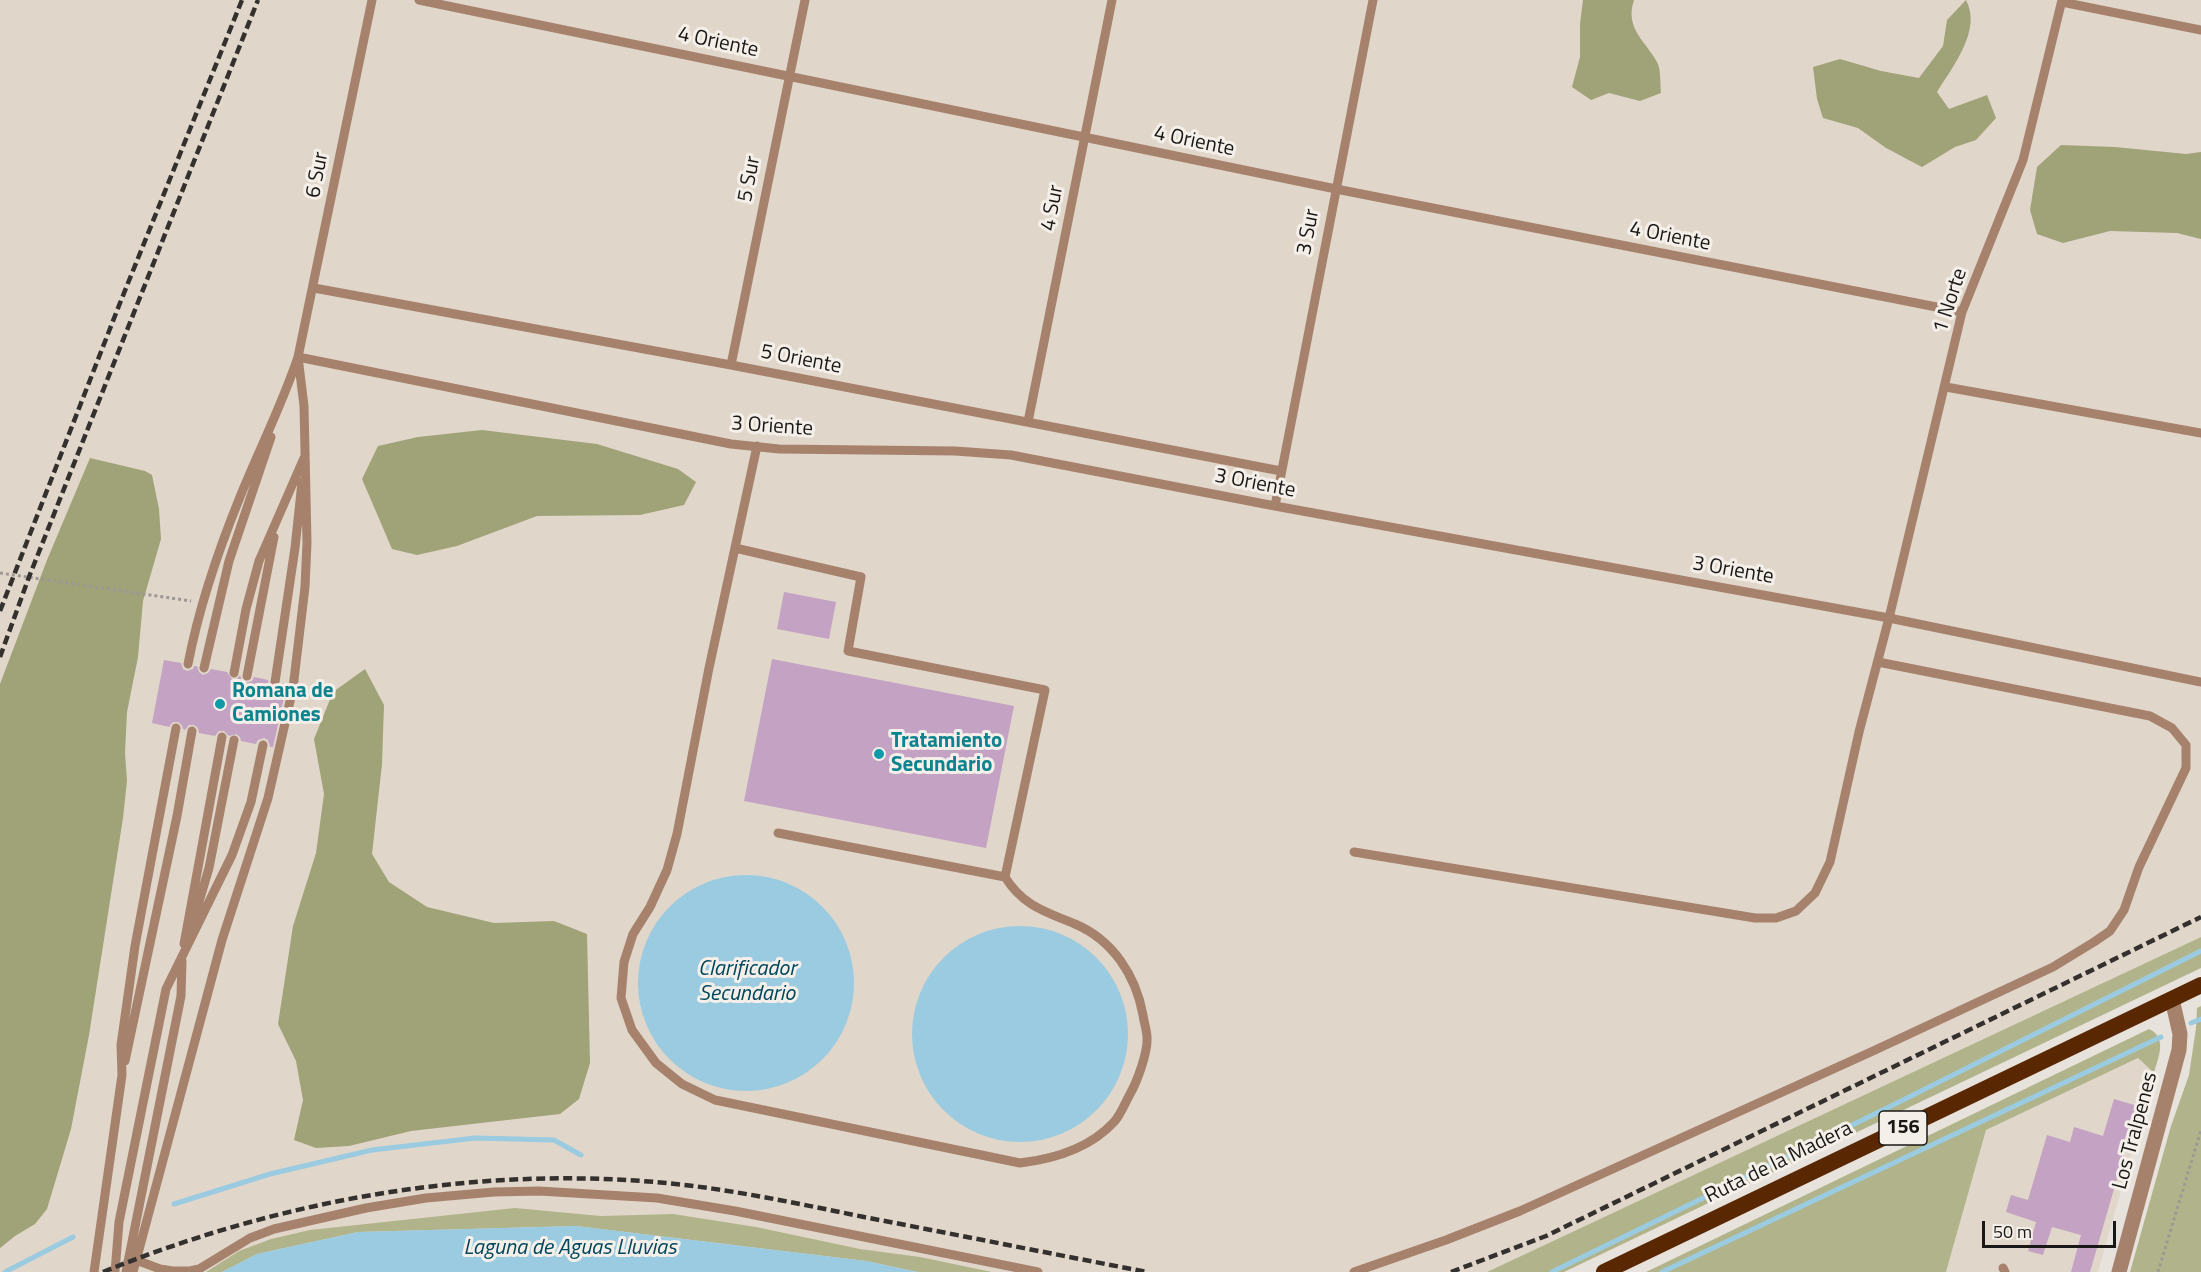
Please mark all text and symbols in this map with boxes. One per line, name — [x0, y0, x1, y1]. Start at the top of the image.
street label: 4 Oriente — [675, 22, 761, 64]
street label: 4 Oriente — [1151, 121, 1237, 163]
street label: 6 Sur — [301, 150, 335, 200]
street label: 5 Sur — [733, 154, 767, 204]
street label: 4 Sur — [1036, 183, 1070, 233]
street label: 3 Sur — [1292, 207, 1326, 257]
street label: 4 Oriente — [1627, 217, 1713, 257]
street label: 1 Norte — [1929, 265, 1973, 337]
street label: 5 Oriente — [758, 340, 844, 380]
street label: 3 Oriente — [730, 412, 814, 442]
street label: 3 Oriente — [1212, 464, 1298, 504]
street label: 3 Oriente — [1690, 551, 1776, 591]
place label: Romana de Camiones — [232, 679, 334, 729]
marker: Romana de Camiones — [213, 697, 227, 711]
place label: Tratamiento Secundario — [891, 729, 1002, 779]
marker: Tratamiento Secundario — [872, 747, 886, 761]
water label: Clarificador Secundario — [698, 957, 796, 1008]
street label: Los Tralpenes — [2108, 1069, 2164, 1193]
road number: 156 — [1879, 1111, 1927, 1145]
street label: Ruta de la Madera — [1701, 1116, 1857, 1210]
scale bar — [1985, 1209, 2118, 1247]
text: 50 m — [1993, 1218, 2032, 1245]
water label: Laguna de Aguas Lluvias — [463, 1236, 677, 1262]

